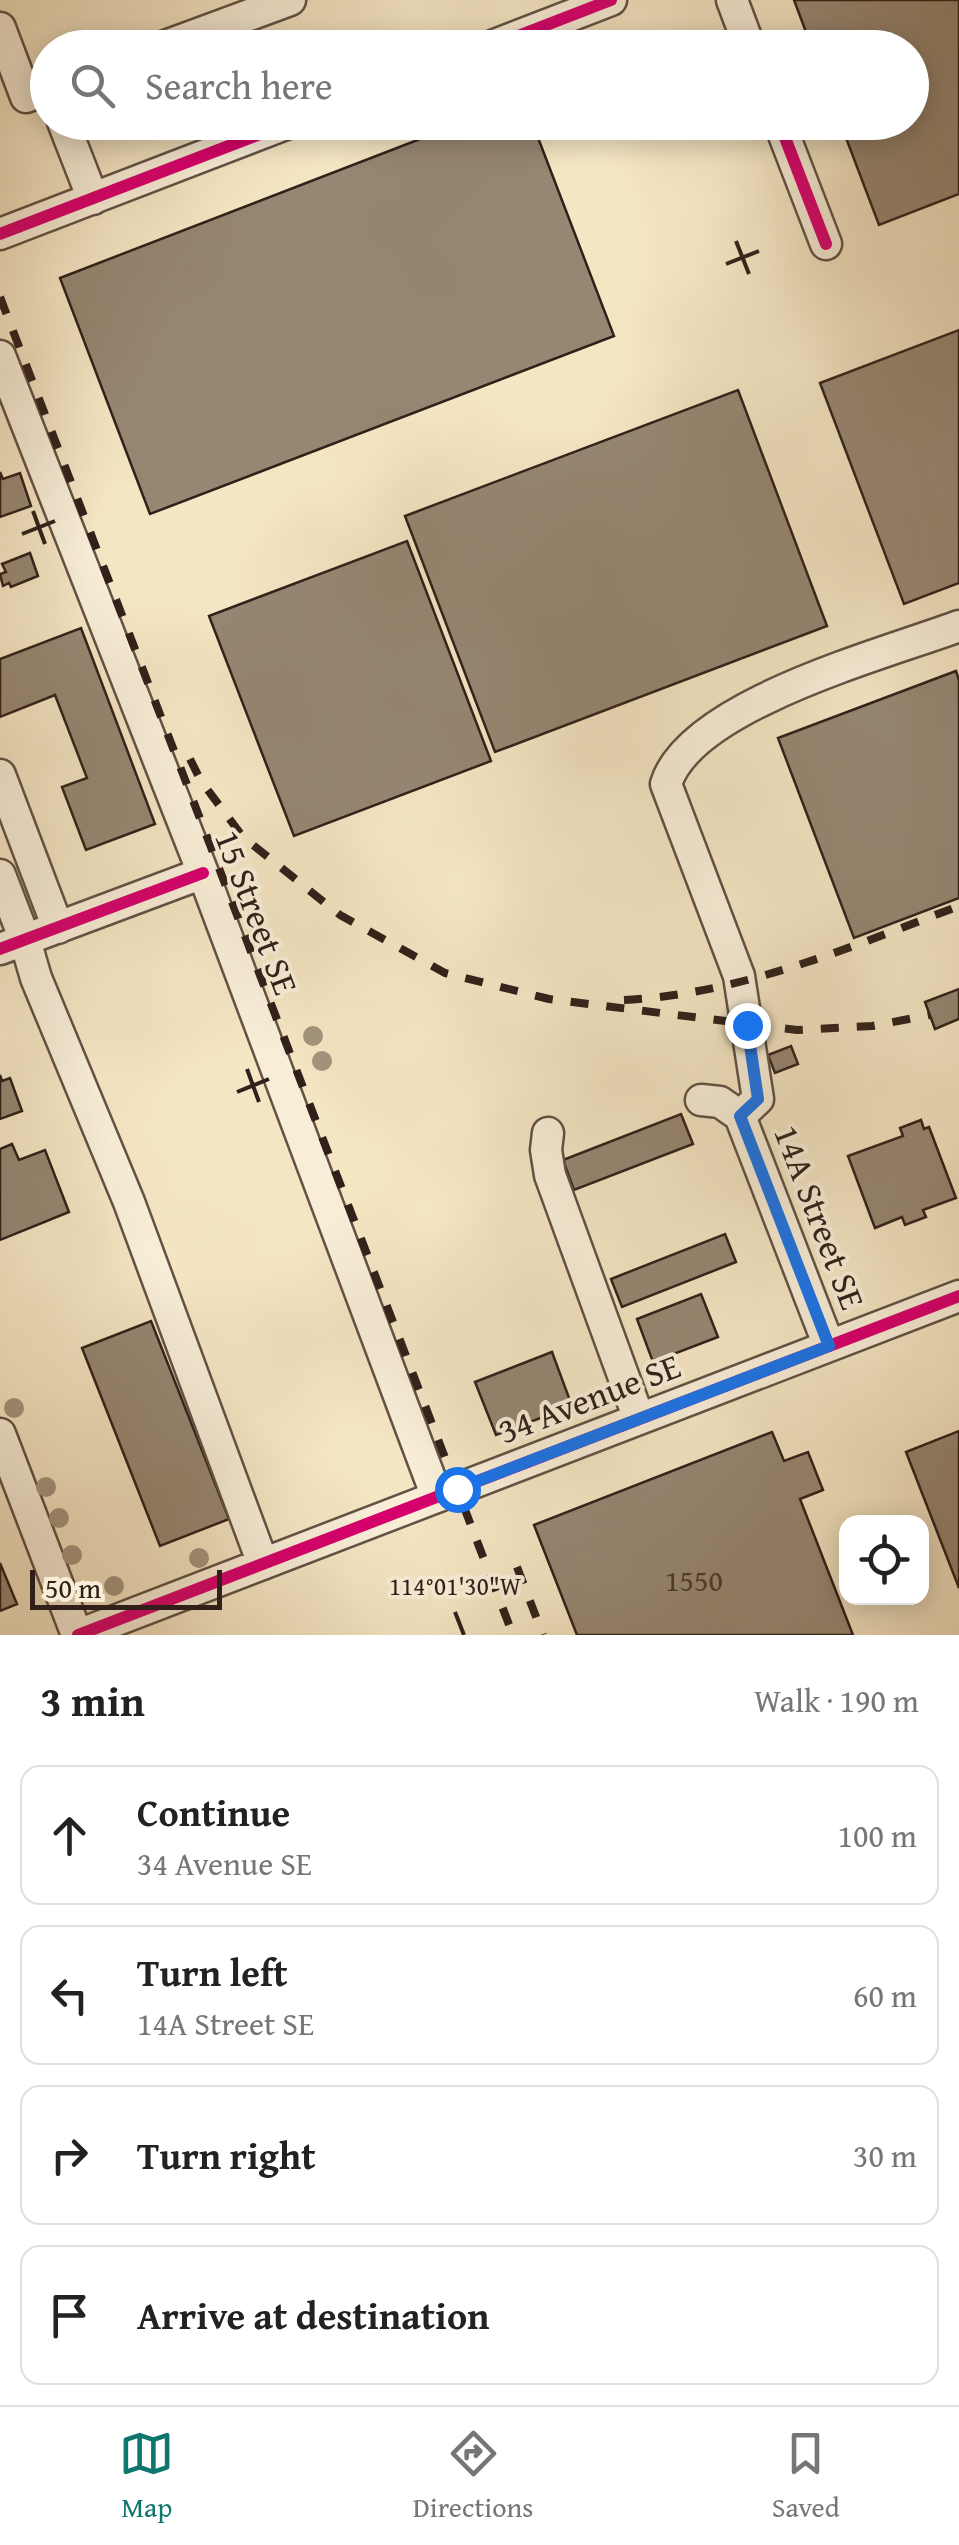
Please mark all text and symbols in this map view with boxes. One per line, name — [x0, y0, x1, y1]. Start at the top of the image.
search box — [30, 30, 929, 140]
text: Search here — [145, 57, 333, 113]
icon: search — [65, 58, 120, 113]
street label: 15 Street SE — [202, 822, 312, 1002]
route end — [725, 1003, 771, 1049]
street label: 14A Street SE — [761, 1117, 879, 1317]
street label: 34 Avenue SE — [490, 1340, 688, 1456]
route start — [435, 1467, 481, 1513]
map controls — [839, 1515, 929, 1605]
button: locate — [839, 1515, 929, 1605]
house number: 1550 — [665, 1558, 723, 1602]
scale bar — [30, 1565, 222, 1610]
text: 50 m — [45, 1567, 101, 1608]
text: 114°01'30"W — [389, 1568, 521, 1604]
text: 3 min — [40, 1670, 145, 1731]
text: Walk · 190 m — [754, 1677, 919, 1724]
text: Continue — [137, 1784, 290, 1840]
icon: ahead — [42, 1808, 97, 1863]
text: 100 m — [838, 1812, 917, 1859]
text: 34 Avenue SE — [137, 1840, 312, 1887]
text: Turn left — [137, 1944, 288, 2000]
icon: left — [42, 1968, 97, 2023]
text: 60 m — [853, 1972, 917, 2019]
text: 14A Street SE — [137, 2000, 314, 2047]
text: Turn right — [137, 2127, 316, 2183]
icon: right — [42, 2128, 97, 2183]
text: 30 m — [853, 2132, 917, 2179]
text: Arrive at destination — [137, 2287, 490, 2343]
icon: arrive — [42, 2288, 97, 2343]
tab: Map — [119, 2426, 174, 2527]
tab: Directions — [413, 2426, 533, 2527]
tab: Saved — [772, 2426, 840, 2527]

